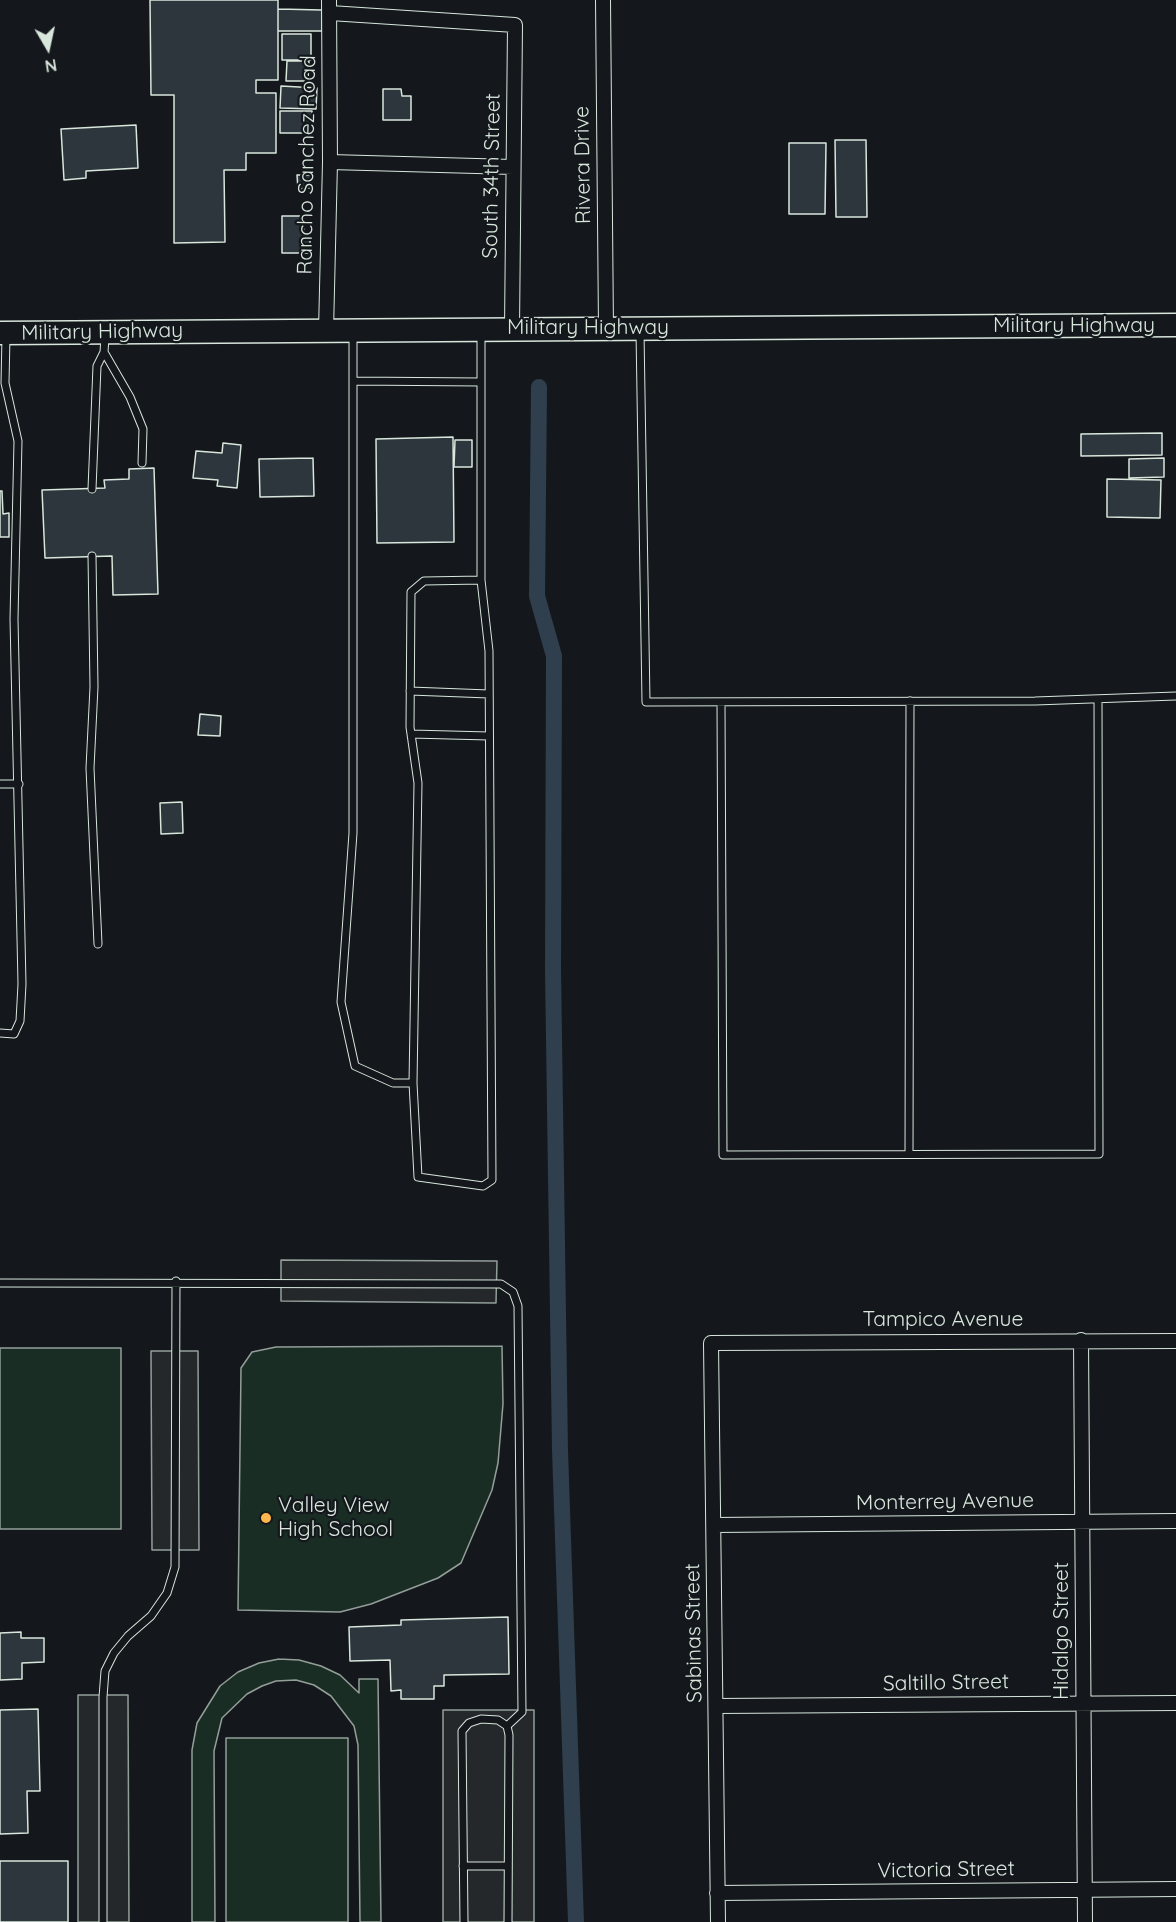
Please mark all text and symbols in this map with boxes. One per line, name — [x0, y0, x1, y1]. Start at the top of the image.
north arrow — [18, 18, 78, 78]
text: N — [43, 55, 58, 77]
street label: Rancho Sanchez Road — [292, 55, 322, 275]
street label: South 34th Street — [478, 93, 506, 259]
street label: Rivera Drive — [569, 106, 597, 224]
street label: Military Highway — [993, 313, 1155, 339]
street label: Military Highway — [507, 315, 669, 341]
street label: Military Highway — [21, 318, 183, 346]
street label: Tampico Avenue — [863, 1307, 1023, 1333]
street label: Monterrey Avenue — [856, 1488, 1034, 1516]
place label: Valley View High School — [278, 1493, 393, 1543]
marker: Valley View High School — [259, 1511, 273, 1525]
street label: Hidalgo Street — [1049, 1562, 1075, 1700]
street label: Sabinas Street — [680, 1563, 708, 1703]
street label: Saltillo Street — [883, 1669, 1009, 1697]
street label: Victoria Street — [877, 1856, 1015, 1884]

